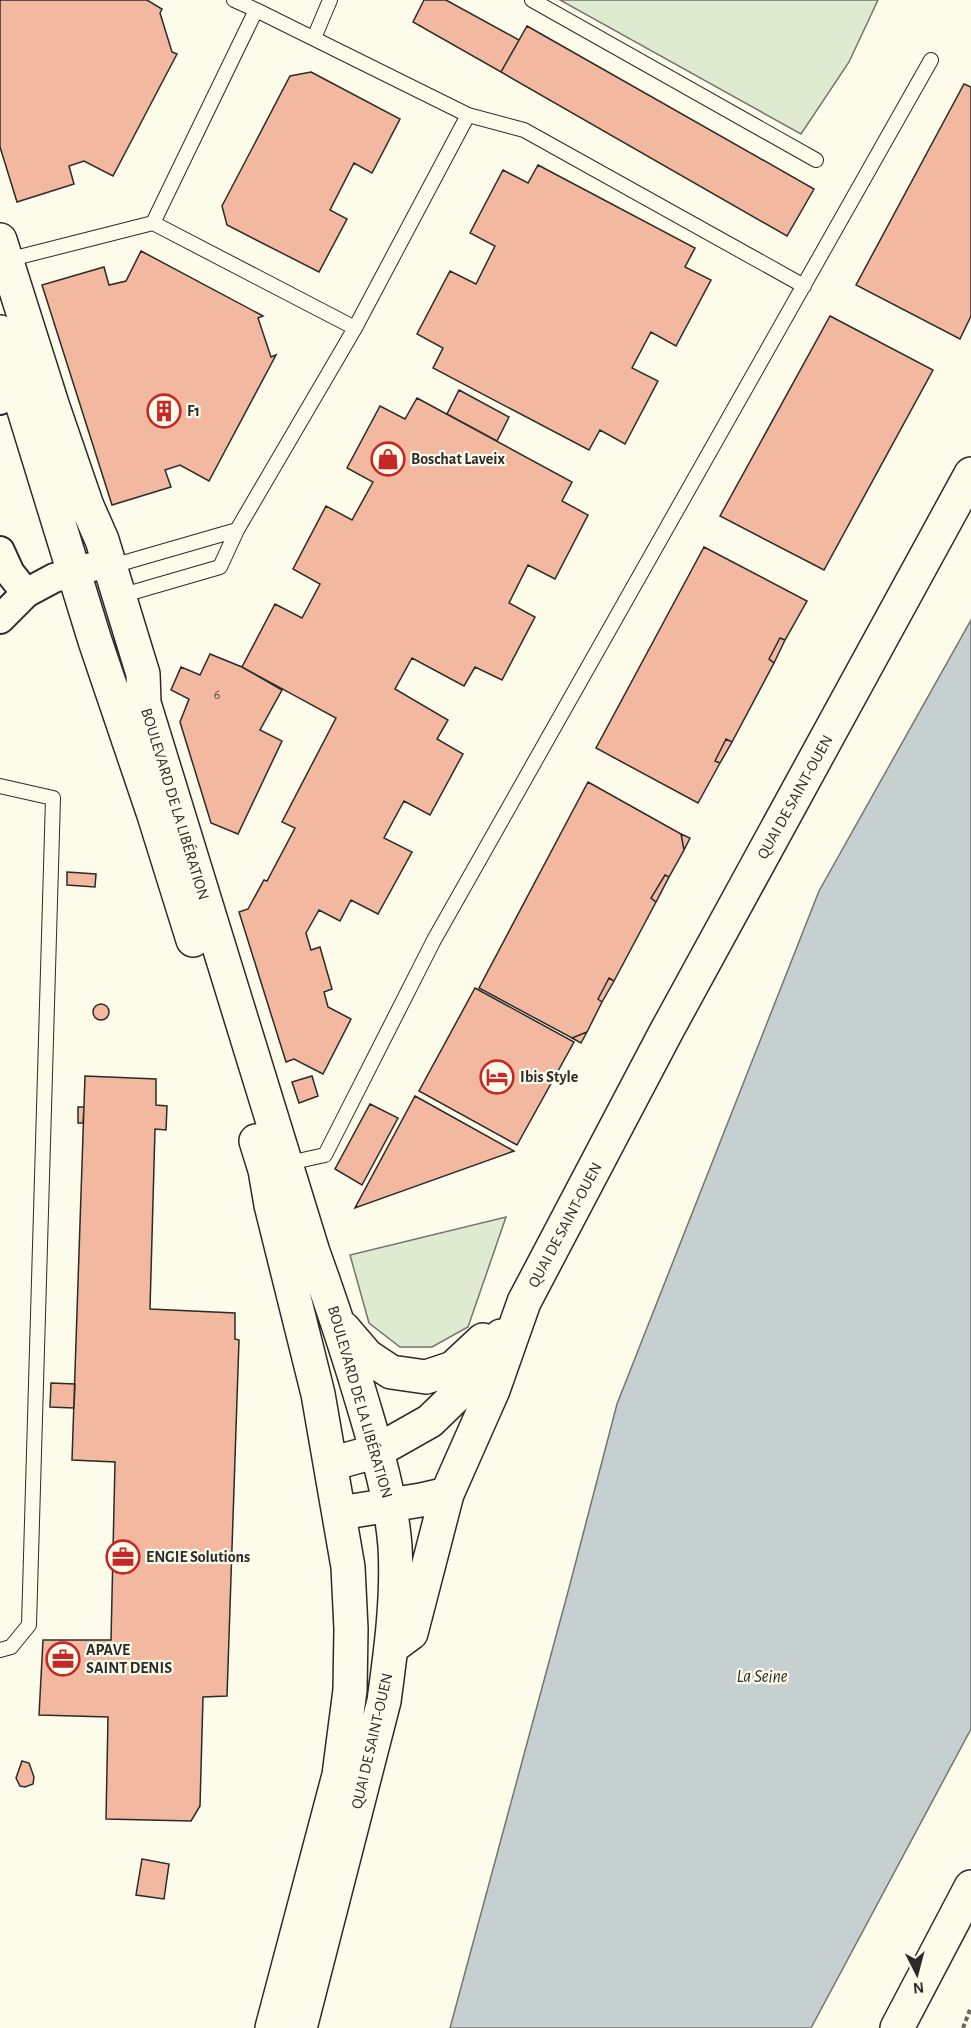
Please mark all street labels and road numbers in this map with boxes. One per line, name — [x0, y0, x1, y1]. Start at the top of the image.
street label: BOULEVARD DE LA LIBÉRATION — [138, 706, 214, 902]
street label: QUAI DE SAINT-OUEN — [754, 732, 837, 862]
street label: QUAI DE SAINT-OUEN — [525, 1160, 606, 1291]
street label: BOULEVARD DE LA LIBÉRATION — [325, 1303, 397, 1500]
street label: QUAI DE SAINT-OUEN — [349, 1671, 396, 1811]

